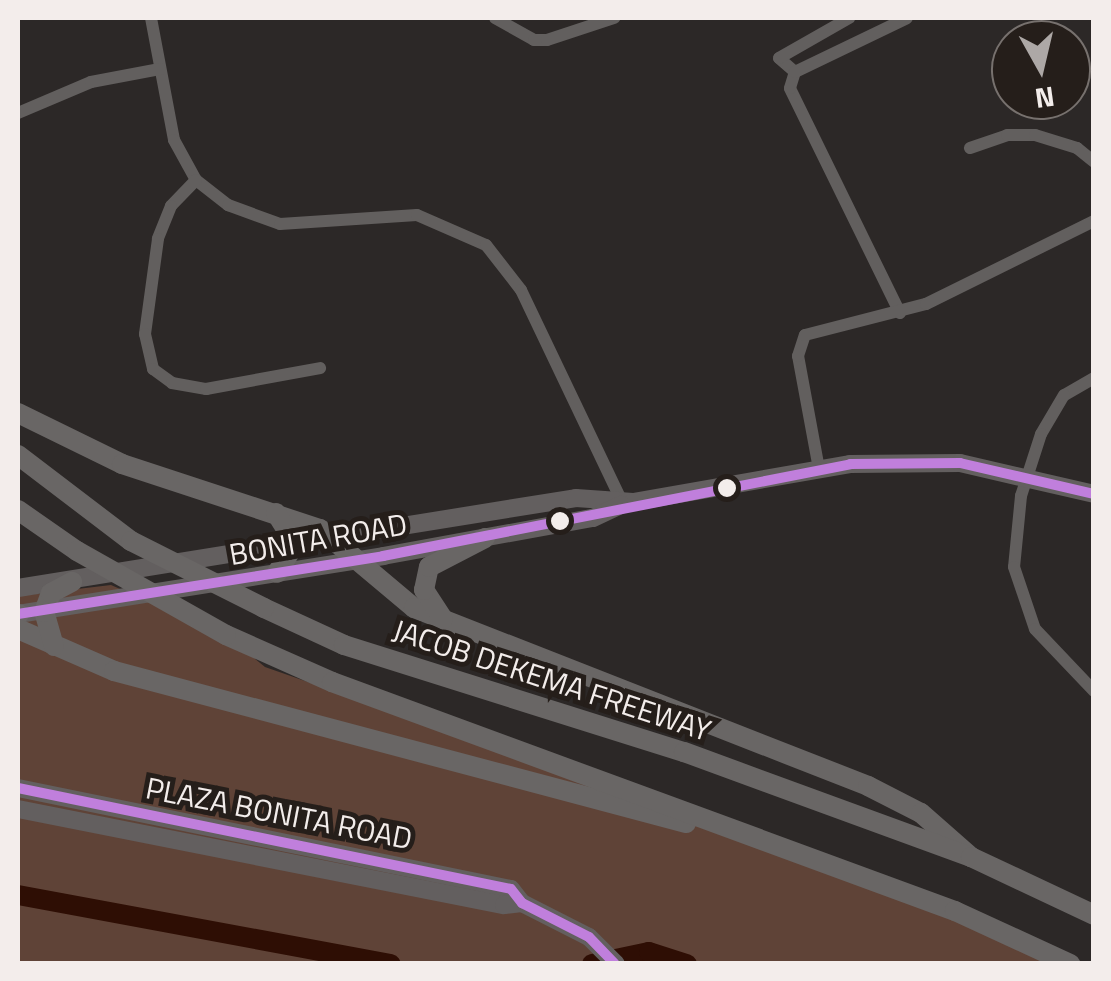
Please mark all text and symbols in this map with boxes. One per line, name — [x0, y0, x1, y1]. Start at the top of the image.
north arrow — [991, 20, 1091, 120]
text: N — [1032, 76, 1058, 121]
unlabelled marker — [717, 478, 737, 498]
street label: BONITA ROAD — [226, 506, 410, 572]
unlabelled marker — [550, 511, 570, 531]
street label: JACOB DEKEMA FREEWAY — [388, 612, 716, 748]
street label: PLAZA BONITA ROAD — [143, 770, 415, 856]

